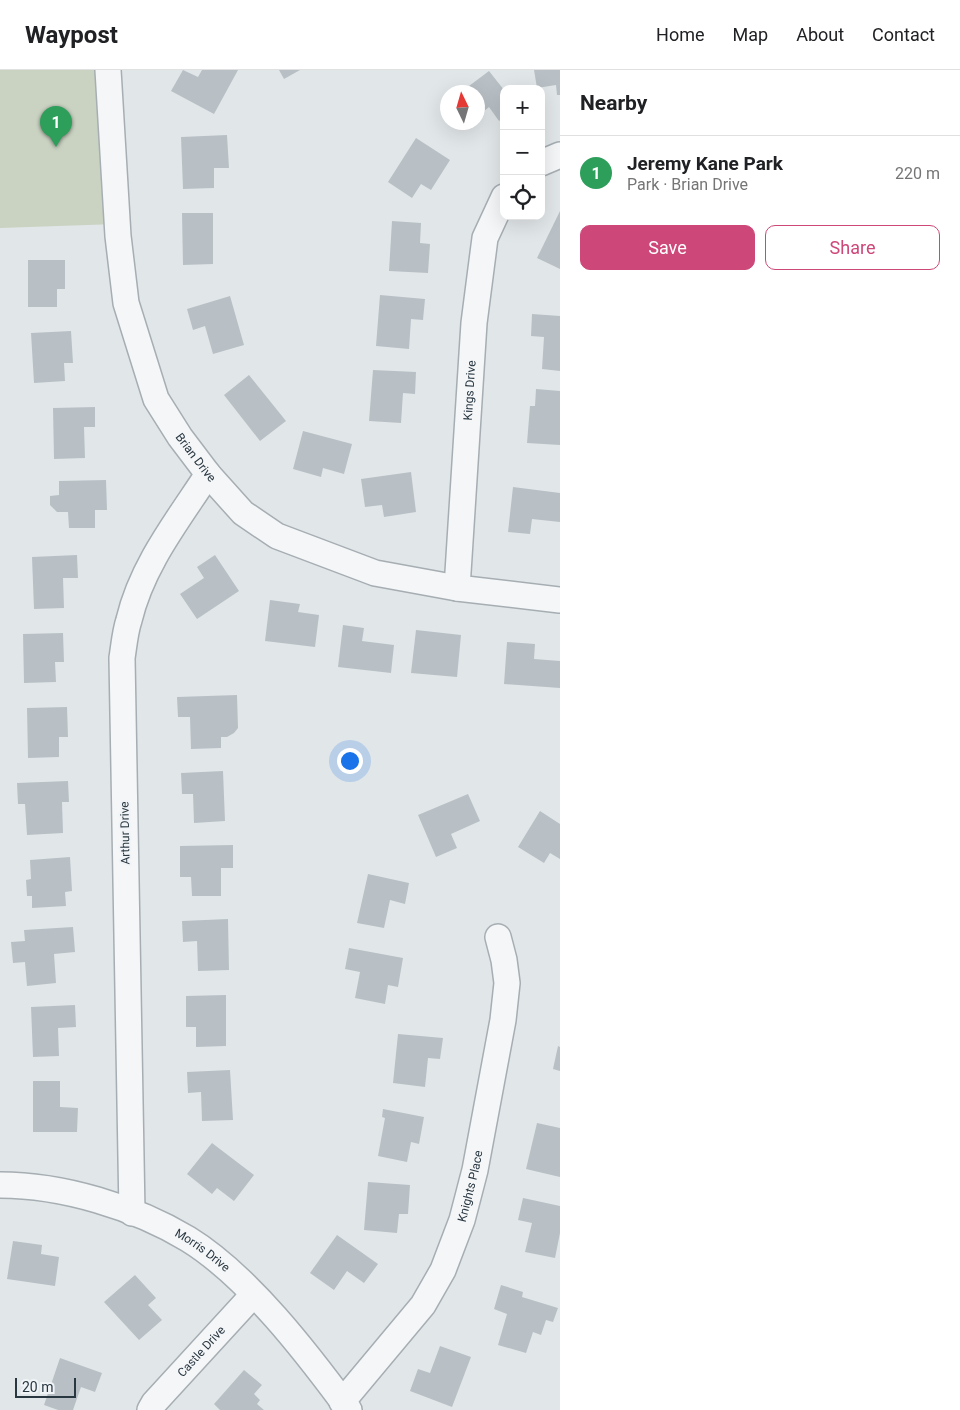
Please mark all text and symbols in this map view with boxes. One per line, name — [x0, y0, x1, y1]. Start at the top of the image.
text: Waypost — [25, 21, 118, 49]
text: Home — [656, 24, 705, 45]
text: Map — [733, 24, 768, 45]
text: About — [796, 24, 844, 45]
text: Contact — [872, 24, 935, 45]
north arrow — [440, 85, 485, 130]
map controls — [500, 85, 545, 220]
button: + — [500, 85, 545, 130]
text: Nearby — [580, 91, 647, 115]
pin: 1 — [40, 106, 72, 147]
button: − — [500, 130, 545, 175]
text: Jeremy Kane Park — [627, 152, 783, 175]
text: 1 — [591, 164, 601, 183]
text: 220 m — [895, 164, 940, 183]
button: locate — [500, 175, 545, 220]
text: Park · Brian Drive — [627, 175, 748, 194]
button: Save — [580, 225, 755, 270]
button: Share — [765, 225, 940, 270]
street label: Kings Drive — [461, 360, 479, 421]
street label: Brian Drive — [173, 430, 219, 485]
your location — [337, 748, 363, 774]
street label: Arthur Drive — [117, 801, 133, 865]
street label: Knights Place — [455, 1149, 486, 1223]
street label: Morris Drive — [172, 1226, 233, 1275]
street label: Castle Drive — [175, 1323, 228, 1380]
scale bar — [15, 1375, 76, 1398]
text: 20 m — [22, 1379, 54, 1395]

